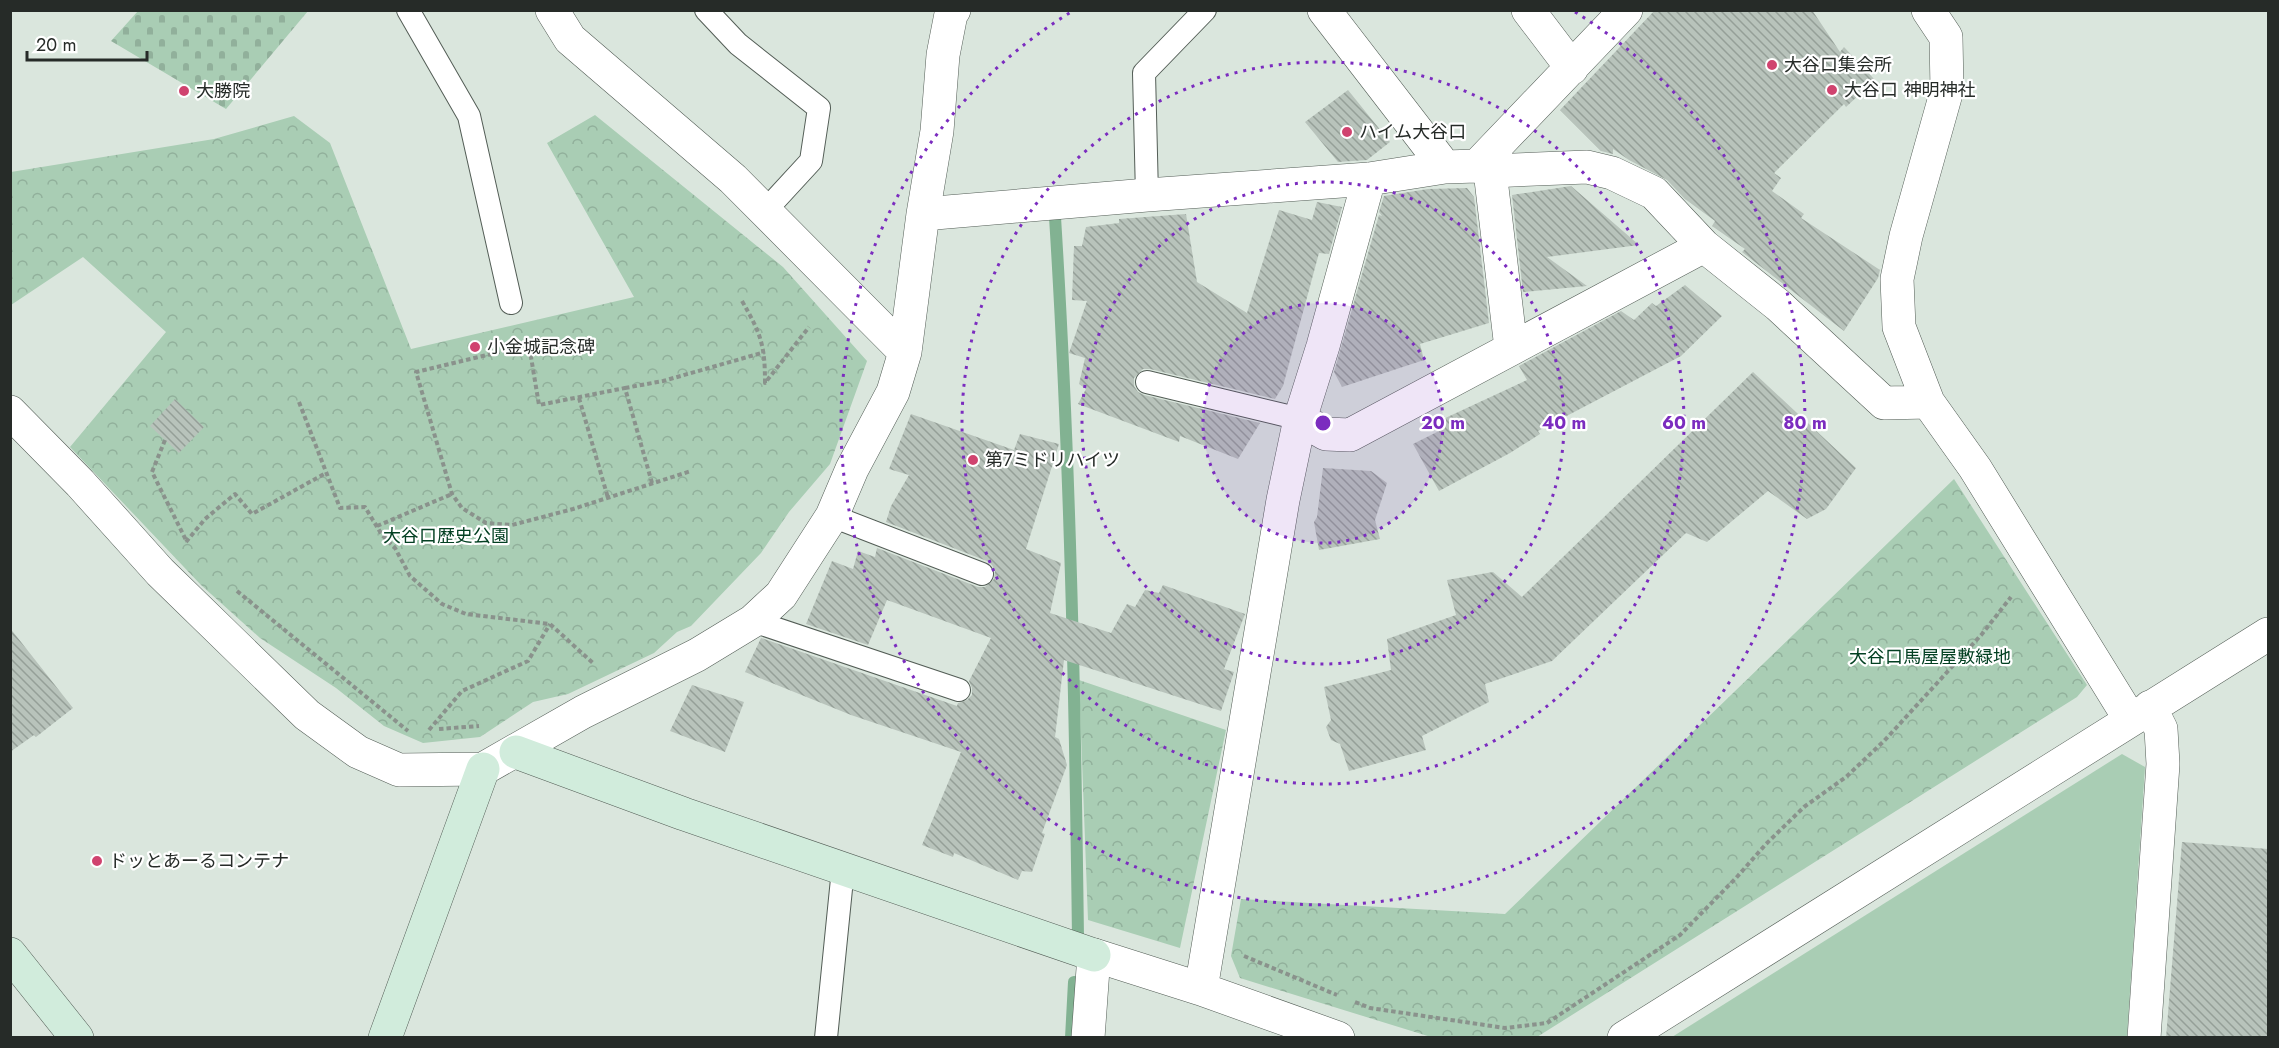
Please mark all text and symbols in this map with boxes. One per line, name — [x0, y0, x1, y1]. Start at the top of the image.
scale bar — [27, 24, 147, 62]
text: 20 m — [36, 32, 76, 58]
place label: 大谷口集会所 — [1784, 52, 1892, 78]
marker: 大谷口集会所 — [1765, 58, 1779, 72]
place label: 大谷口 神明神社 — [1844, 77, 1975, 103]
place label: 大勝院 — [196, 78, 250, 104]
marker: 大谷口 神明神社 — [1825, 83, 1839, 97]
marker: 大勝院 — [177, 84, 191, 98]
place label: ハイム大谷口 — [1359, 119, 1466, 145]
marker: ハイム大谷口 — [1340, 125, 1354, 139]
place label: 小金城記念碑 — [487, 334, 595, 360]
marker: 小金城記念碑 — [468, 340, 482, 354]
text: 20 m — [1421, 410, 1465, 436]
text: 40 m — [1542, 410, 1586, 436]
text: 60 m — [1662, 410, 1706, 436]
text: 80 m — [1783, 410, 1827, 436]
centre of rings — [1313, 413, 1333, 433]
place label: 第7ミドリハイツ — [985, 447, 1120, 473]
marker: 第7ミドリハイツ — [966, 453, 980, 467]
park label: 大谷口歴史公園 — [383, 523, 509, 549]
park label: 大谷口馬屋屋敷緑地 — [1849, 644, 2011, 670]
place label: ドッとあーるコンテナ — [109, 848, 289, 874]
marker: ドッとあーるコンテナ — [90, 854, 104, 868]

